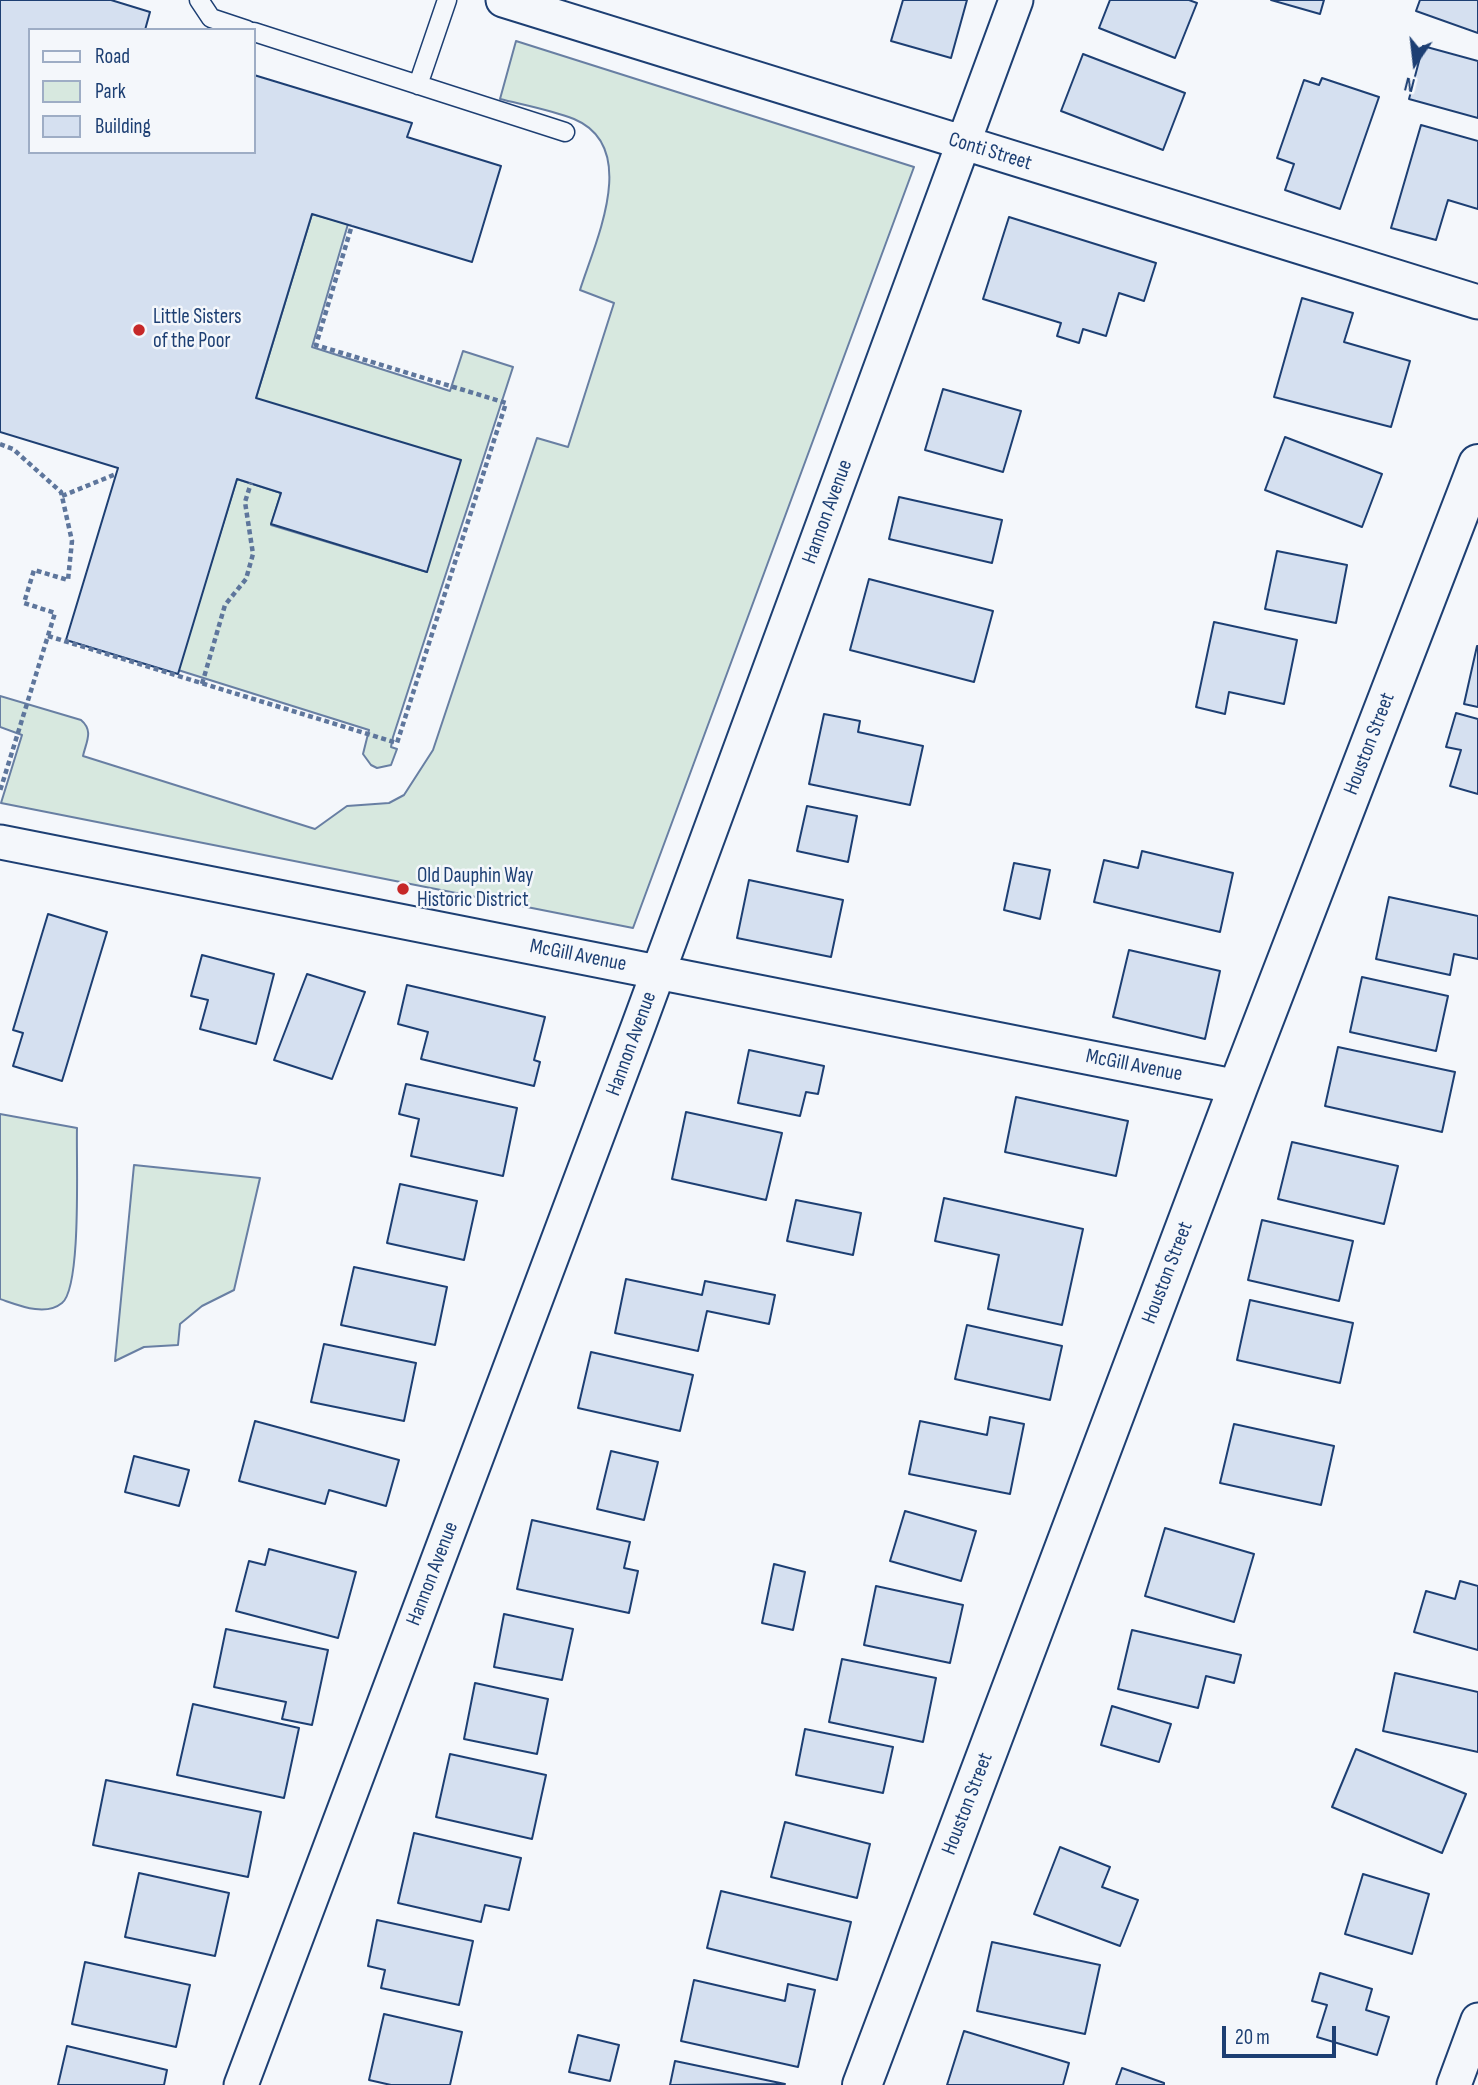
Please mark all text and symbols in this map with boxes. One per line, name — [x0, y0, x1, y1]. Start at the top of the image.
legend — [28, 28, 256, 154]
north arrow — [1380, 28, 1450, 98]
text: Road — [95, 44, 130, 69]
text: N — [1402, 71, 1418, 96]
text: Park — [95, 79, 126, 104]
text: Building — [95, 114, 151, 139]
street label: Conti Street — [945, 127, 1035, 177]
place label: Little Sisters of the Poor — [153, 305, 242, 355]
marker: Little Sisters of the Poor — [131, 322, 147, 338]
street label: Hannon Avenue — [797, 456, 859, 568]
street label: Houston Street — [1339, 689, 1401, 799]
place label: Old Dauphin Way Historic District — [417, 864, 533, 914]
marker: Old Dauphin Way Historic District — [395, 881, 411, 897]
street label: McGill Avenue — [528, 934, 628, 978]
street label: Hannon Avenue — [601, 988, 663, 1100]
street label: McGill Avenue — [1084, 1044, 1184, 1088]
street label: Houston Street — [1137, 1218, 1199, 1328]
street label: Hannon Avenue — [402, 1519, 464, 1629]
street label: Houston Street — [937, 1749, 999, 1859]
scale bar — [1226, 2011, 1340, 2056]
text: 20 m — [1235, 2025, 1270, 2050]

